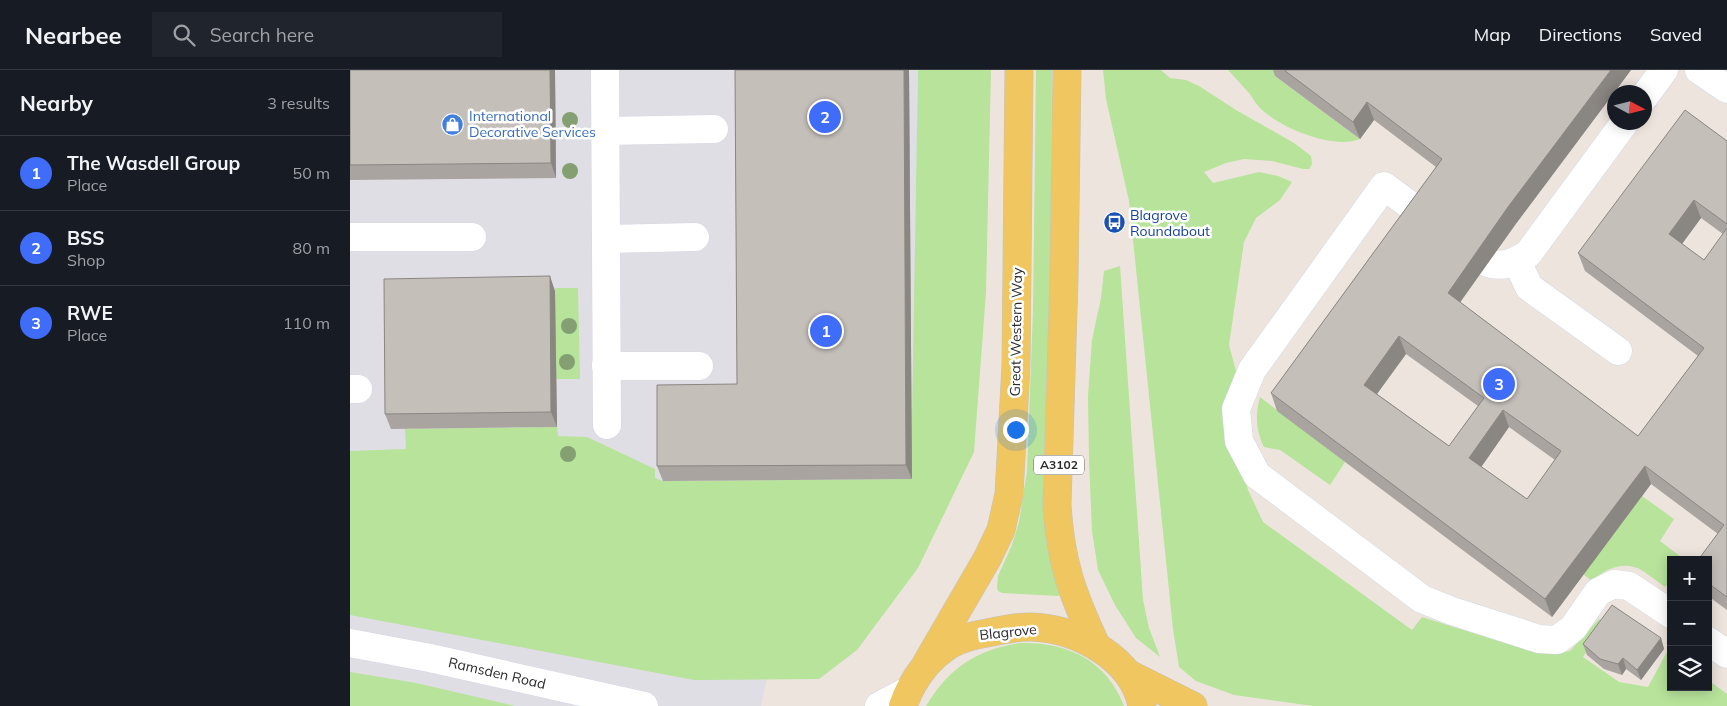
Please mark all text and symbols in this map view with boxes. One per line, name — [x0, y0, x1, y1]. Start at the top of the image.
search box — [152, 12, 502, 57]
text: Nearbee — [25, 20, 122, 50]
icon: search — [170, 21, 198, 49]
text: Search here — [210, 23, 314, 47]
text: Map — [1474, 23, 1511, 46]
text: Directions — [1539, 23, 1622, 46]
text: Saved — [1650, 23, 1702, 46]
north arrow — [1607, 85, 1652, 130]
text: Nearby — [20, 90, 93, 116]
text: 3 results — [267, 93, 330, 113]
pin: 2 — [809, 98, 841, 136]
place label: International Decorative Services — [469, 107, 596, 141]
shop icon: International Decorative Services — [441, 112, 465, 136]
text: The Wasdell Group — [67, 151, 240, 175]
text: 1 — [31, 163, 41, 183]
text: 50 m — [293, 163, 330, 183]
text: Place — [67, 175, 107, 195]
place label: Blagrove Roundabout — [1130, 206, 1210, 240]
bus stop icon: Blagrove Roundabout — [1102, 211, 1126, 235]
text: BSS — [67, 226, 105, 250]
text: 2 — [31, 238, 41, 258]
text: 80 m — [293, 238, 330, 258]
text: Shop — [67, 250, 105, 270]
street label: Great Western Way — [1006, 267, 1026, 397]
text: RWE — [67, 301, 113, 325]
pin: 1 — [810, 312, 842, 350]
text: 3 — [31, 313, 41, 333]
text: 110 m — [283, 313, 330, 333]
text: Place — [67, 325, 107, 345]
pin: 3 — [1483, 365, 1515, 403]
your location — [1003, 417, 1029, 443]
road number: A3102 — [1034, 456, 1084, 474]
map controls — [1667, 556, 1712, 691]
button: + — [1667, 556, 1712, 601]
button: − — [1667, 601, 1712, 646]
street label: Blagrove — [978, 620, 1038, 644]
button: layers — [1667, 646, 1712, 691]
street label: Ramsden Road — [447, 653, 547, 693]

